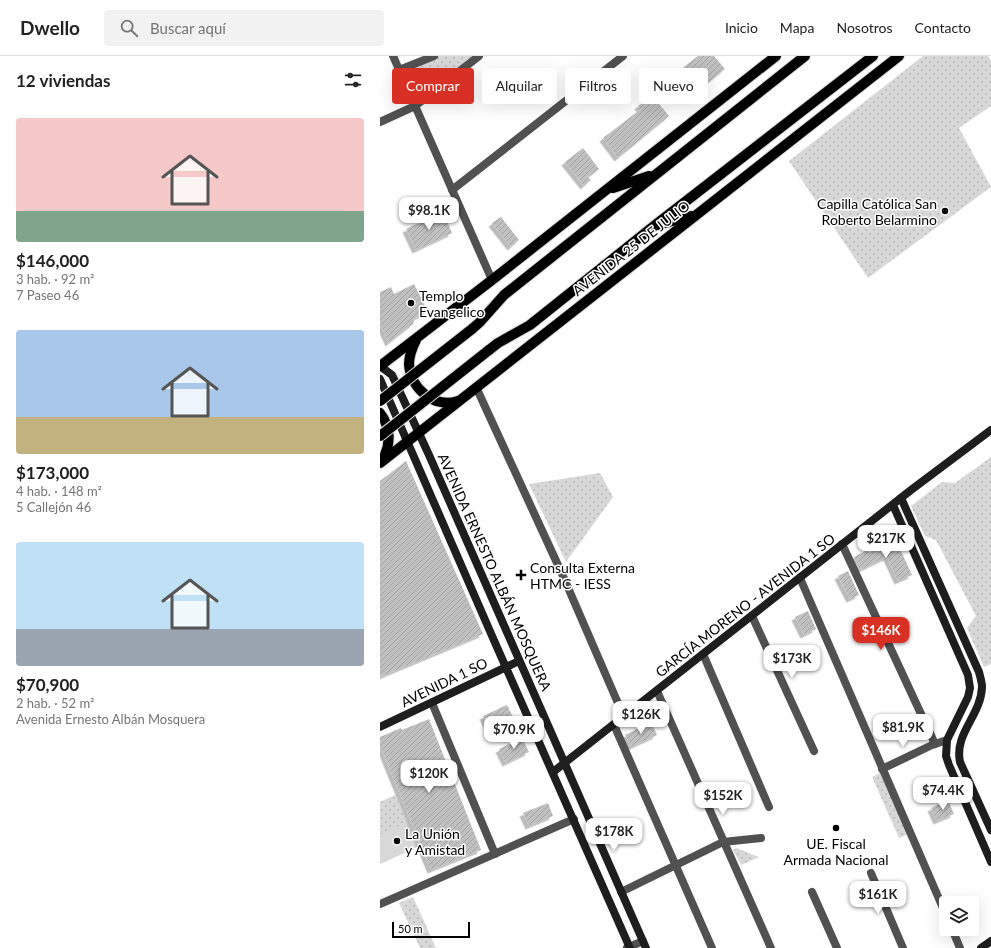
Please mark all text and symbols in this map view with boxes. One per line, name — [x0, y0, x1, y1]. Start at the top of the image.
search box — [104, 10, 384, 46]
text: Dwello — [20, 16, 80, 39]
icon: search — [118, 17, 140, 39]
text: Buscar aquí — [150, 19, 226, 37]
text: Inicio — [725, 19, 758, 36]
text: Mapa — [780, 19, 814, 36]
text: Nosotros — [836, 19, 893, 36]
text: Contacto — [915, 19, 971, 36]
chip: Comprar — [392, 68, 474, 104]
chip: Alquilar — [482, 68, 557, 104]
chip: Filtros — [565, 68, 631, 104]
chip: Nuevo — [639, 68, 708, 104]
icon: filters — [342, 69, 364, 91]
text: 12 viviendas — [16, 70, 110, 91]
icon: home — [154, 144, 226, 216]
place label: Capilla Católica San Roberto Belarmino — [817, 195, 937, 228]
pin: $98.1K — [396, 197, 462, 231]
street label: AVENIDA 25 DE JULIO — [569, 197, 693, 299]
text: $98.1K — [408, 202, 450, 218]
marker: Capilla Católica San Roberto Belarmino — [940, 206, 950, 216]
text: $146,000 — [16, 250, 89, 271]
text: 3 hab. · 92 m² — [16, 271, 94, 287]
text: 7 Paseo 46 — [16, 287, 79, 303]
place label: Templo Evangelico — [419, 287, 484, 320]
marker: Templo Evangelico — [406, 298, 416, 308]
icon: home — [154, 356, 226, 428]
street label: AVENIDA ERNESTO ALBÁN MOSQUERA — [435, 451, 555, 694]
text: $173,000 — [16, 462, 89, 483]
text: 4 hab. · 148 m² — [16, 483, 102, 499]
text: 5 Callejón 46 — [16, 499, 91, 515]
pin: $217K — [858, 525, 914, 559]
street label: GARCÍA MORENO - AVENIDA 1 SO — [652, 530, 838, 680]
text: $217K — [866, 530, 906, 546]
place label: Consulta Externa HTMC - IESS — [530, 559, 635, 592]
icon: home — [154, 568, 226, 640]
marker: Consulta Externa HTMC - IESS — [515, 569, 527, 581]
pin: $146K — [853, 617, 909, 651]
text: $146K — [861, 622, 901, 638]
pin: $173K — [764, 645, 820, 679]
text: $173K — [772, 650, 812, 666]
street label: AVENIDA 1 SO — [398, 654, 490, 710]
text: $70,900 — [16, 674, 79, 695]
text: 2 hab. · 52 m² — [16, 695, 94, 711]
pin: $126K — [613, 701, 669, 735]
text: $126K — [621, 706, 661, 722]
text: Avenida Ernesto Albán Mosquera — [16, 711, 205, 727]
pin: $81.9K — [870, 714, 936, 748]
pin: $70.9K — [481, 716, 547, 750]
text: $81.9K — [882, 719, 924, 735]
text: $70.9K — [493, 721, 535, 737]
pin: $120K — [401, 760, 457, 794]
text: $120K — [409, 765, 449, 781]
pin: $74.4K — [910, 777, 976, 811]
pin: $152K — [695, 782, 751, 816]
text: $74.4K — [922, 782, 964, 798]
text: $152K — [703, 787, 743, 803]
pin: $178K — [586, 818, 642, 852]
text: $178K — [594, 823, 634, 839]
marker: UE. Fiscal Armada Nacional — [831, 823, 841, 833]
place label: La Unión y Amistad — [405, 825, 465, 858]
place label: UE. Fiscal Armada Nacional — [784, 835, 888, 868]
marker: La Unión y Amistad — [392, 836, 402, 846]
pin: $161K — [850, 881, 906, 915]
text: $161K — [858, 886, 898, 902]
map controls — [939, 896, 979, 936]
button: layers — [939, 896, 979, 936]
scale bar — [392, 920, 470, 939]
text: 50 m — [398, 922, 423, 935]

